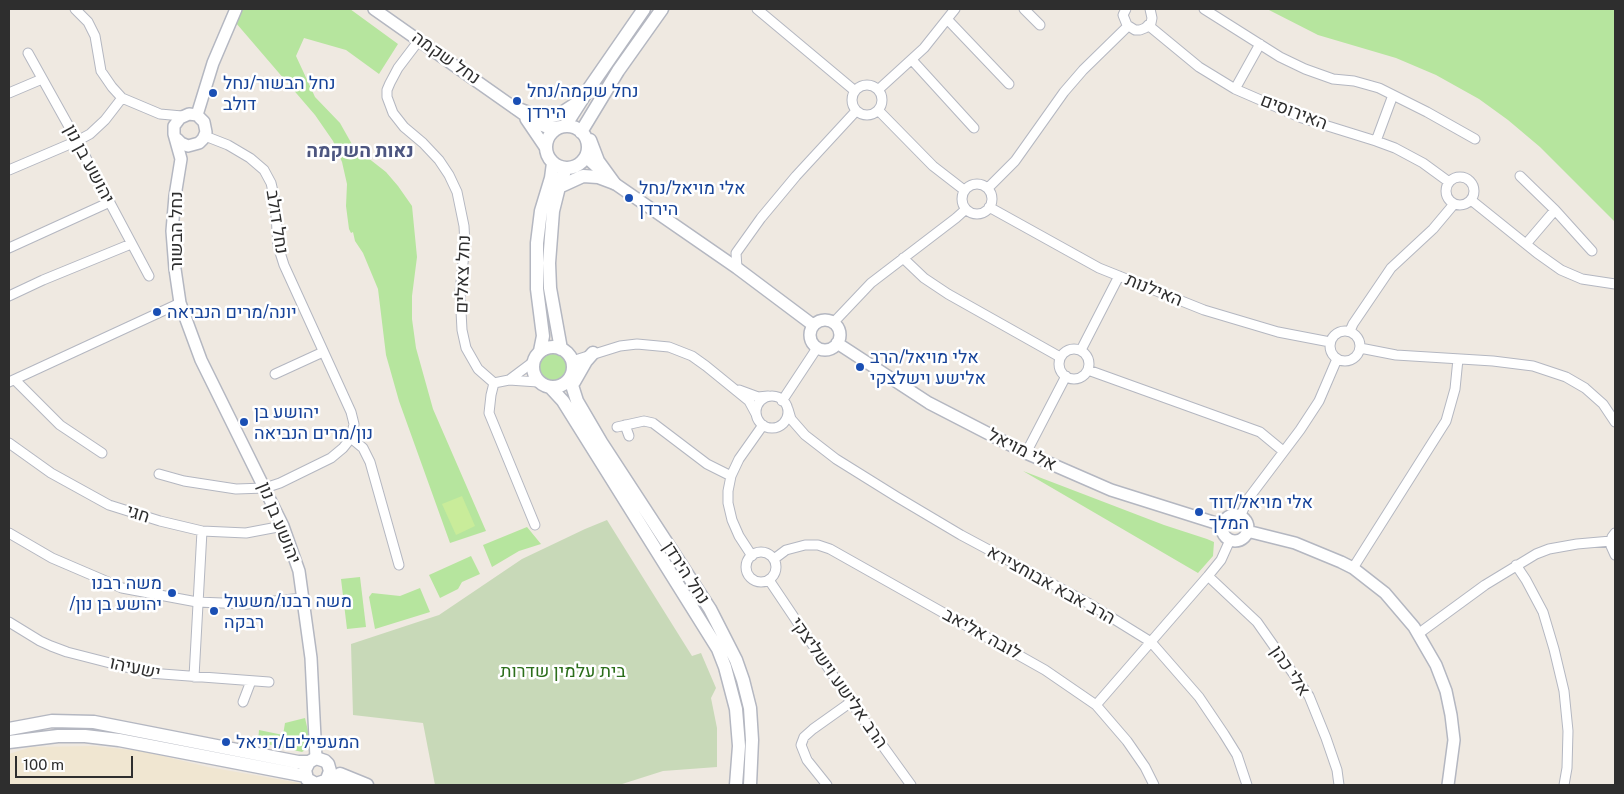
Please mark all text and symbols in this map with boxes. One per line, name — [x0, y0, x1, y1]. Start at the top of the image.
street label: נחל שקמה — [408, 27, 484, 89]
place label: נחל הבשור/נחל דולב — [223, 72, 336, 115]
place label: נחל שקמה/נחל הירדן — [527, 80, 639, 122]
marker: נחל הבשור/נחל דולב — [207, 87, 219, 99]
street label: האירוסים — [1257, 89, 1331, 135]
marker: נחל שקמה/נחל הירדן — [511, 95, 523, 107]
street label: יהושע בן נון — [59, 121, 119, 207]
district label: נאות השקמה — [306, 140, 414, 162]
place label: אלי מויאל/נחל הירדן — [639, 177, 746, 220]
street label: נחל דולב — [261, 188, 293, 256]
street label: נחל הבשור — [165, 191, 187, 271]
marker: אלי מויאל/נחל הירדן — [623, 192, 635, 204]
street label: נחל צאלים — [451, 234, 475, 314]
street label: האילנות — [1122, 269, 1186, 311]
place label: יונה/מרים הנביאה — [167, 301, 297, 323]
marker: יונה/מרים הנביאה — [151, 306, 163, 318]
place label: אלי מויאל/הרב אלישע וישלצקי — [870, 346, 986, 388]
marker: אלי מויאל/הרב אלישע וישלצקי — [854, 361, 866, 373]
place label: יהושע בן נון/מרים הנביאה — [254, 401, 373, 444]
marker: יהושע בן נון/מרים הנביאה — [238, 416, 250, 428]
street label: אלי מויאל — [984, 424, 1060, 476]
street label: יהושע בן נון — [253, 479, 305, 567]
place label: אלי מויאל/דוד המלך — [1209, 491, 1313, 534]
street label: חגי — [124, 500, 152, 528]
marker: אלי מויאל/דוד המלך — [1193, 506, 1205, 518]
street label: נחל הירדן — [658, 538, 714, 608]
street label: הרב אבא אבוחצירא — [983, 541, 1119, 629]
place label: משה רבנו /יהושע בן נון — [69, 572, 162, 614]
marker: משה רבנו /יהושע בן נון — [166, 587, 178, 599]
place label: משה רבנו/משעול רבקה — [224, 590, 352, 632]
street label: לובה אליאב — [939, 604, 1025, 664]
marker: משה רבנו/משעול רבקה — [208, 605, 220, 617]
street label: הרב אלישע וישליצקי — [786, 613, 892, 753]
street label: אלי כהן — [1265, 642, 1315, 700]
street label: ישעיהו — [108, 652, 162, 684]
park label: בית עלמין שדרות — [500, 660, 626, 682]
place label: המעפילים/דניאל — [236, 731, 360, 753]
marker: המעפילים/דניאל — [220, 736, 232, 748]
scale bar — [18, 746, 135, 778]
text: 100 m — [23, 756, 64, 773]

